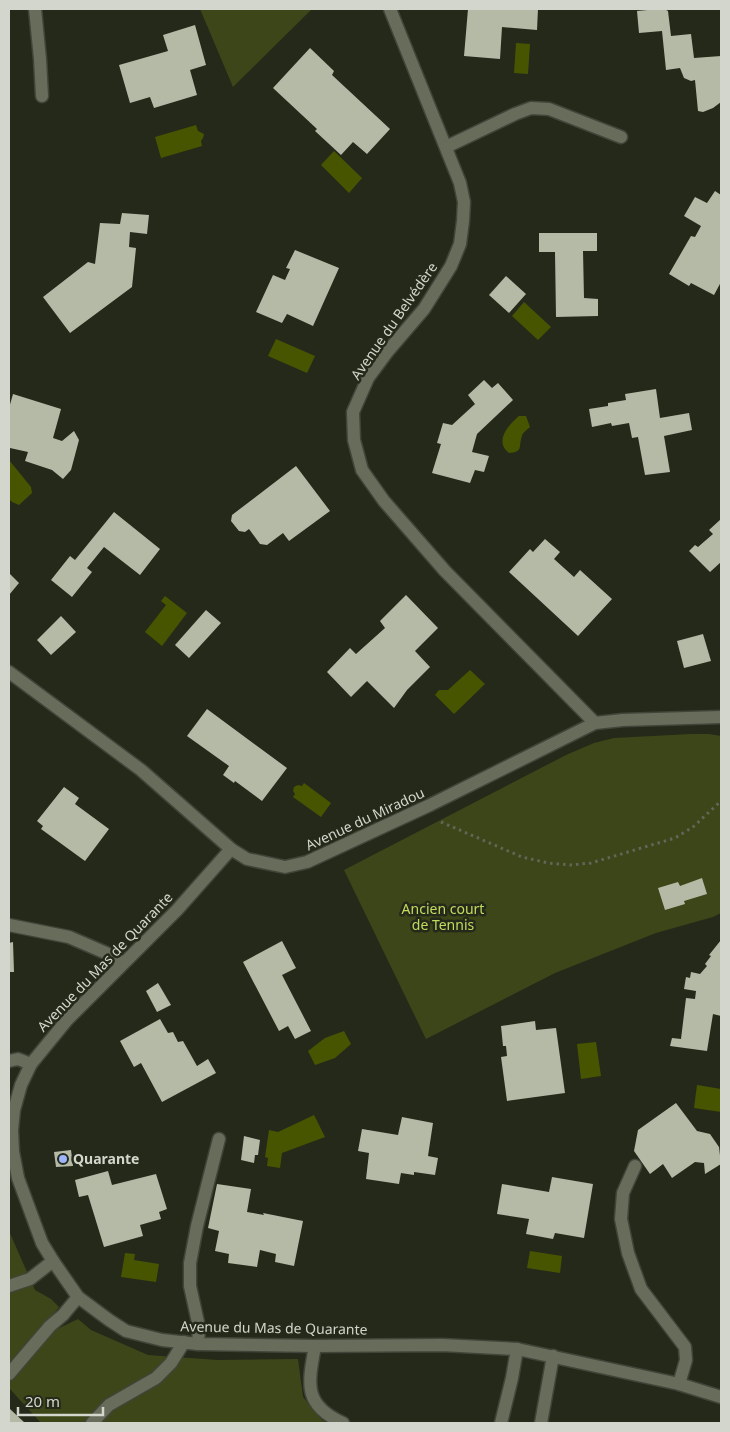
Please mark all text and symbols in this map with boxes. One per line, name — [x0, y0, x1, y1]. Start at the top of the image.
street label: Avenue du Belvédère — [346, 258, 441, 383]
street label: Avenue du Miradou — [302, 783, 427, 854]
street label: Avenue du Mas de Quarante — [33, 888, 177, 1036]
park label: Ancien court de Tennis — [402, 899, 484, 934]
place label: Quarante — [73, 1149, 139, 1168]
marker: Quarante — [57, 1153, 69, 1165]
street label: Avenue du Mas de Quarante — [180, 1316, 368, 1339]
scale bar — [18, 1384, 102, 1416]
text: 20 m — [25, 1391, 60, 1411]

